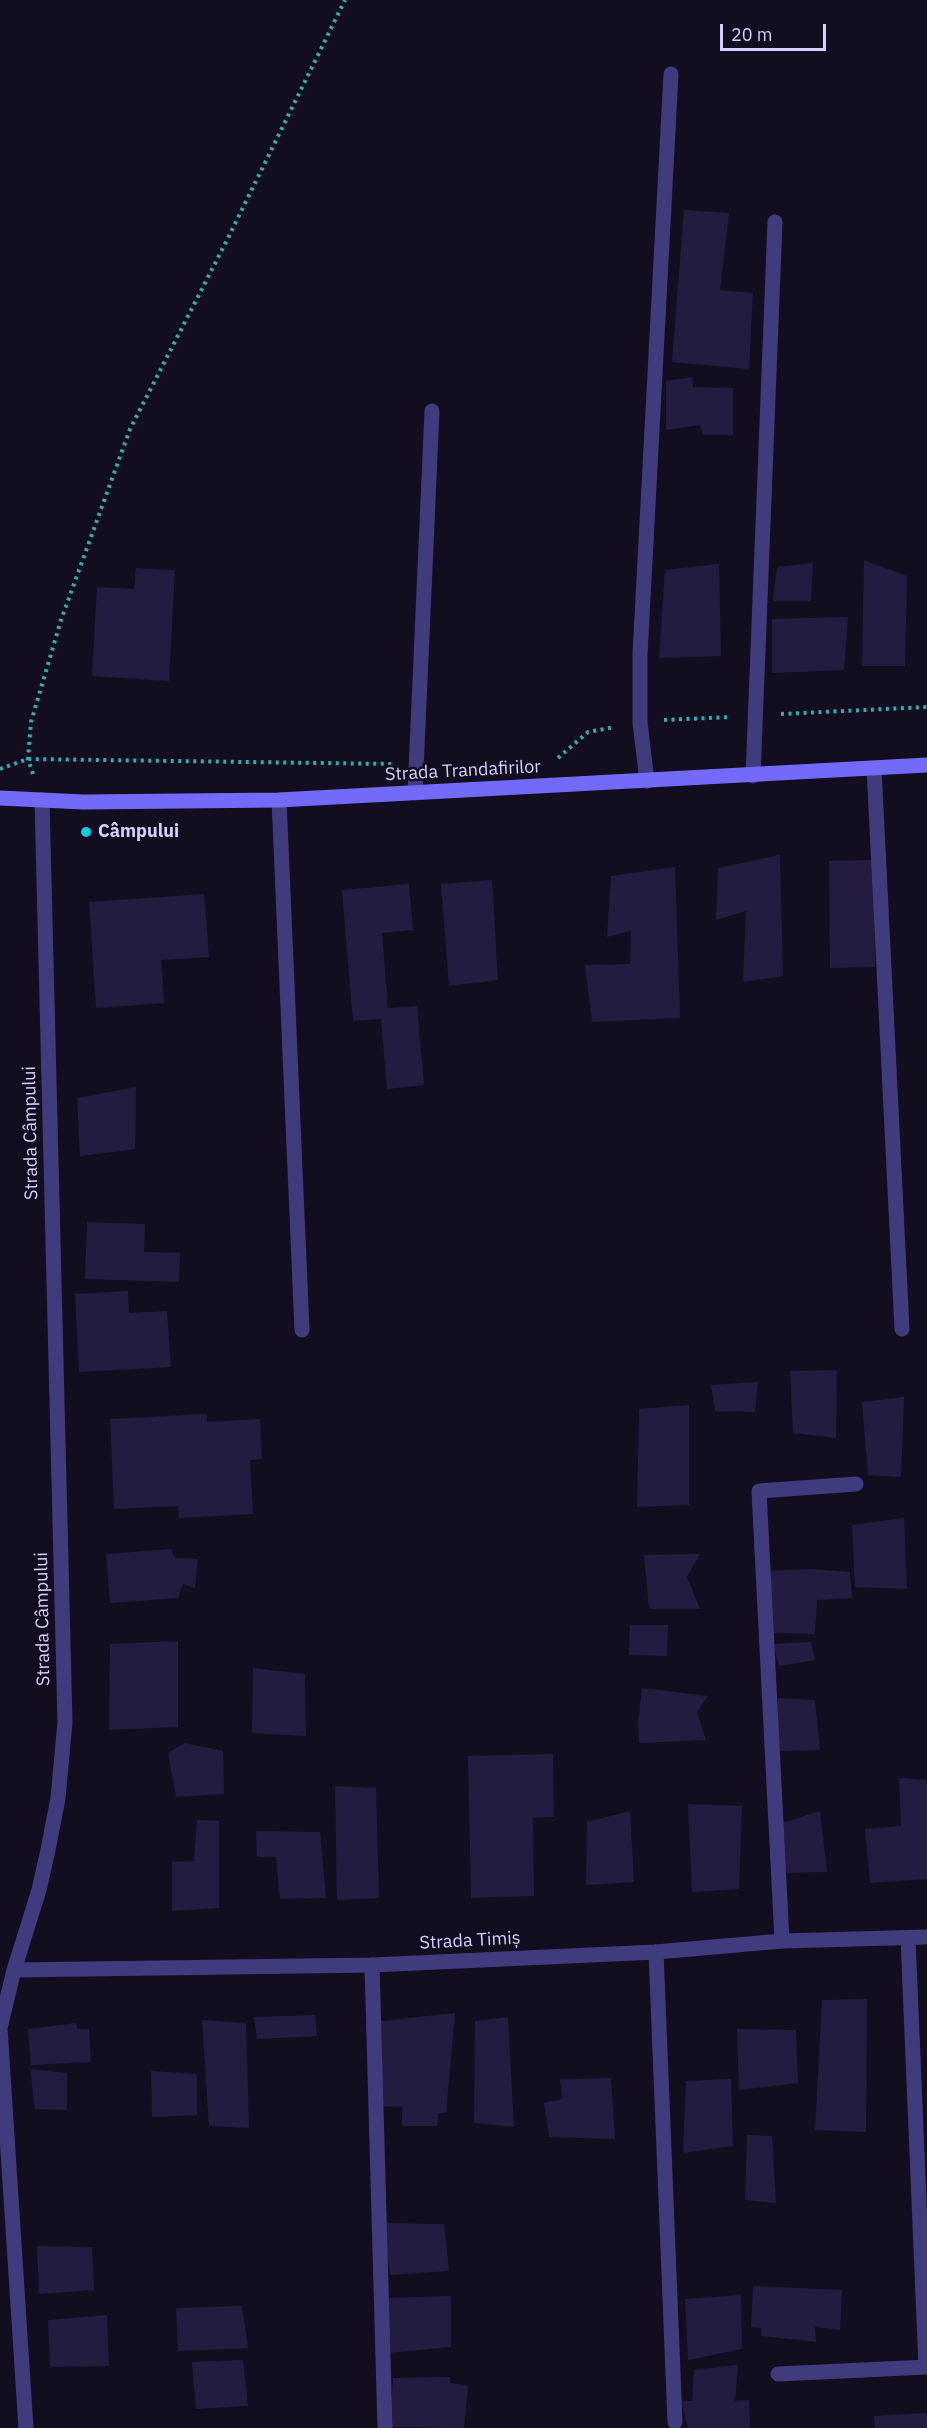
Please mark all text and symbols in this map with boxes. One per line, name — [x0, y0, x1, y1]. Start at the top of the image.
scale bar — [723, 12, 830, 50]
text: 20 m — [731, 23, 773, 46]
street label: Strada Trandafirilor — [385, 756, 541, 786]
place label: Câmpului — [98, 821, 179, 843]
marker: Câmpului — [79, 825, 93, 839]
street label: Strada Câmpului — [19, 1066, 43, 1200]
street label: Strada Câmpului — [31, 1552, 55, 1686]
street label: Strada Timiș — [419, 1928, 521, 1954]

